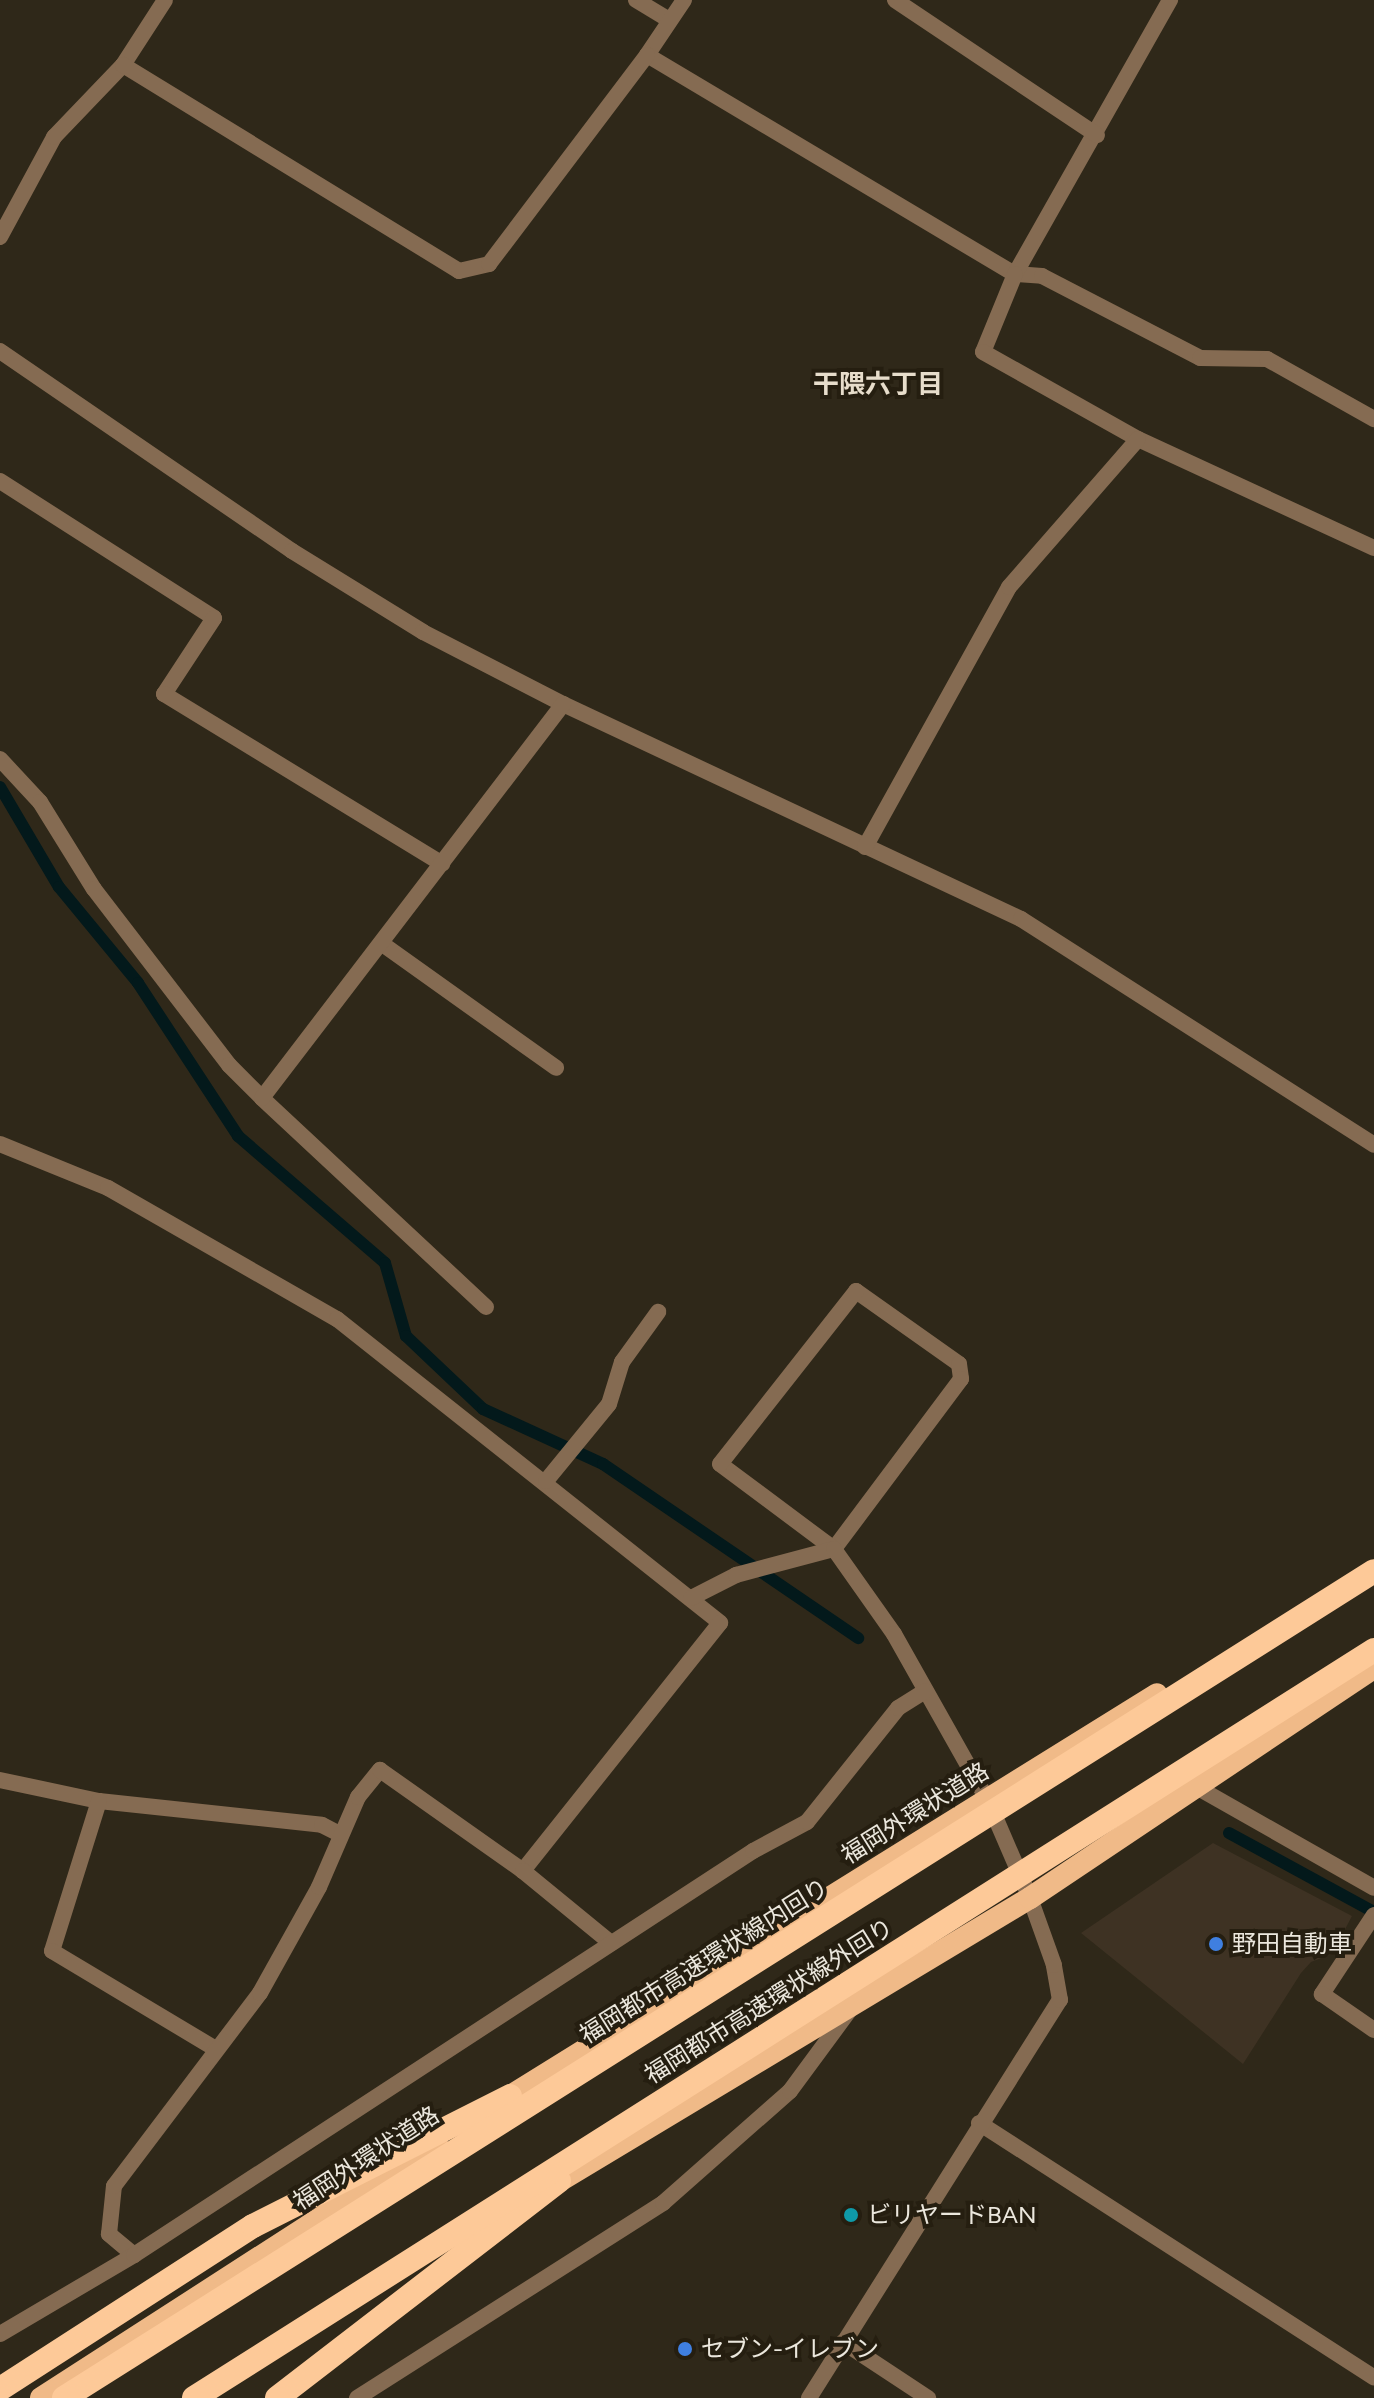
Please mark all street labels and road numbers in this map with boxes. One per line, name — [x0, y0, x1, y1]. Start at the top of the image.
street label: 福岡外環状道路 — [836, 1756, 994, 1870]
street label: 福岡都市高速環状線内回り — [574, 1872, 834, 2050]
street label: 福岡都市高速環状線外回り — [639, 1912, 899, 2090]
street label: 福岡外環状道路 — [288, 2100, 444, 2216]

